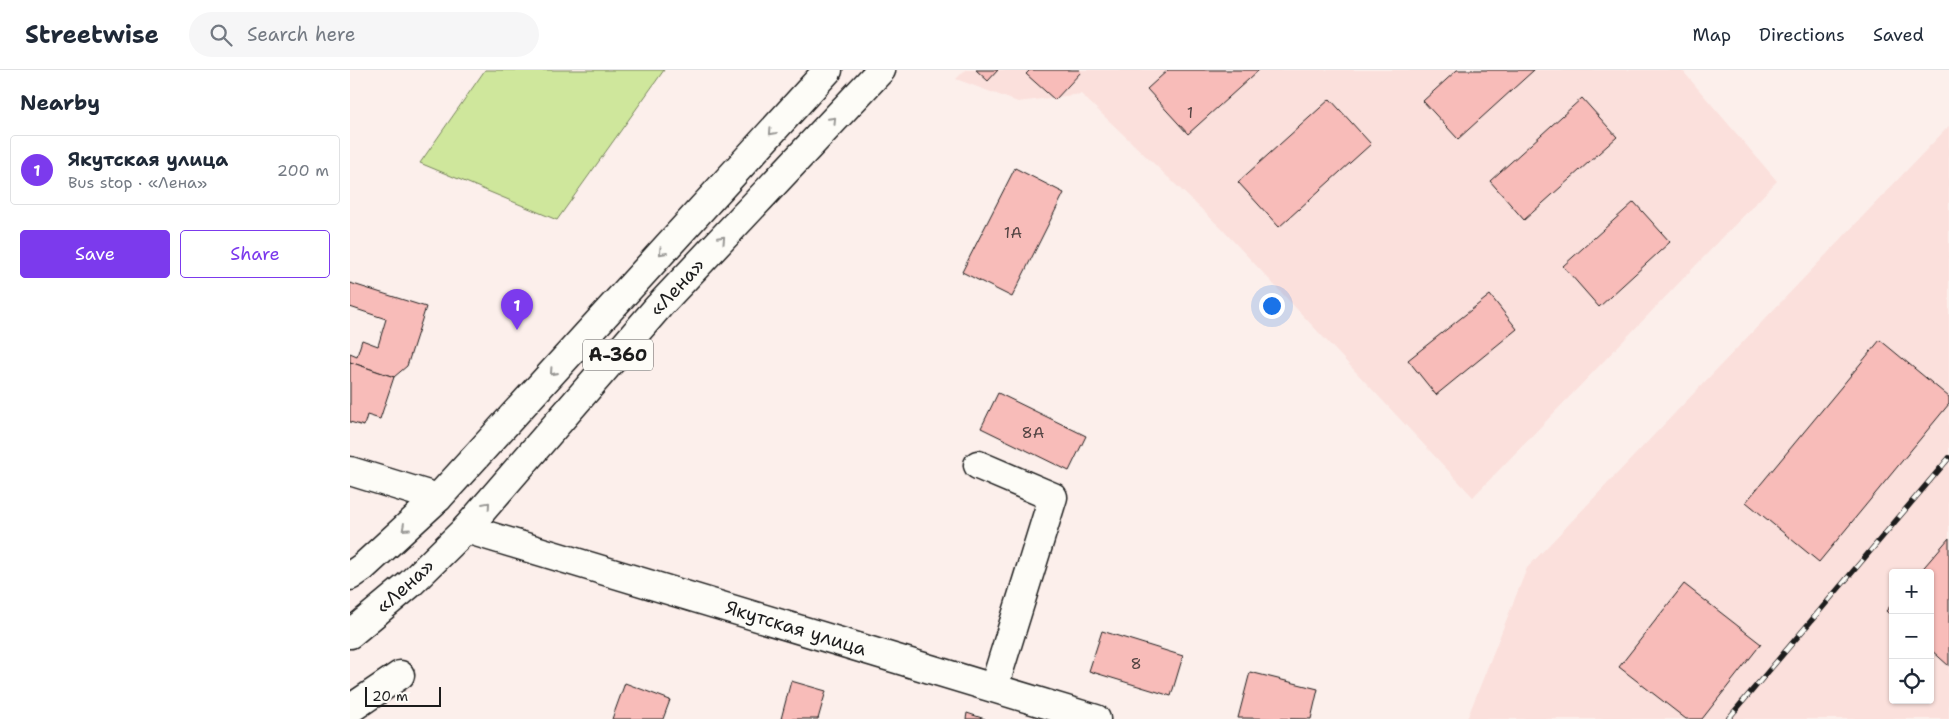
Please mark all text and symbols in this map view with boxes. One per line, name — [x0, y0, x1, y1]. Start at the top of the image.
search box — [189, 12, 539, 57]
text: Streetwise — [25, 19, 159, 51]
icon: search — [207, 21, 235, 49]
text: Search here — [247, 22, 356, 47]
text: Map — [1693, 23, 1731, 47]
text: Directions — [1759, 23, 1845, 47]
text: Saved — [1873, 23, 1924, 47]
text: Nearby — [20, 89, 100, 117]
house number: 1 — [1187, 102, 1193, 123]
one-way arrow — [827, 117, 836, 126]
one-way arrow — [769, 126, 778, 135]
text: Якутская улица — [68, 147, 228, 172]
text: 1 — [33, 160, 41, 181]
text: 200 m — [277, 160, 329, 181]
text: Bus stop · «Лена» — [68, 172, 207, 193]
house number: 1А — [1004, 222, 1022, 243]
button: Save — [20, 230, 170, 278]
button: Share — [180, 230, 330, 278]
one-way arrow — [716, 236, 725, 245]
one-way arrow — [659, 247, 668, 256]
street label: «Лена» — [644, 253, 710, 321]
pin: 1 — [501, 289, 533, 330]
your location — [1259, 293, 1285, 319]
road number: А-360 — [583, 340, 653, 370]
one-way arrow — [550, 367, 559, 376]
house number: 8А — [1022, 422, 1044, 443]
one-way arrow — [482, 502, 491, 511]
one-way arrow — [402, 522, 411, 531]
street label: «Лена» — [371, 553, 439, 619]
map controls — [1889, 569, 1934, 704]
button: + — [1889, 569, 1934, 614]
street label: Якутская улица — [722, 595, 870, 661]
button: − — [1889, 614, 1934, 659]
house number: 8 — [1130, 653, 1142, 674]
button: locate — [1889, 659, 1934, 704]
scale bar — [365, 684, 441, 707]
text: 20 m — [372, 687, 408, 705]

